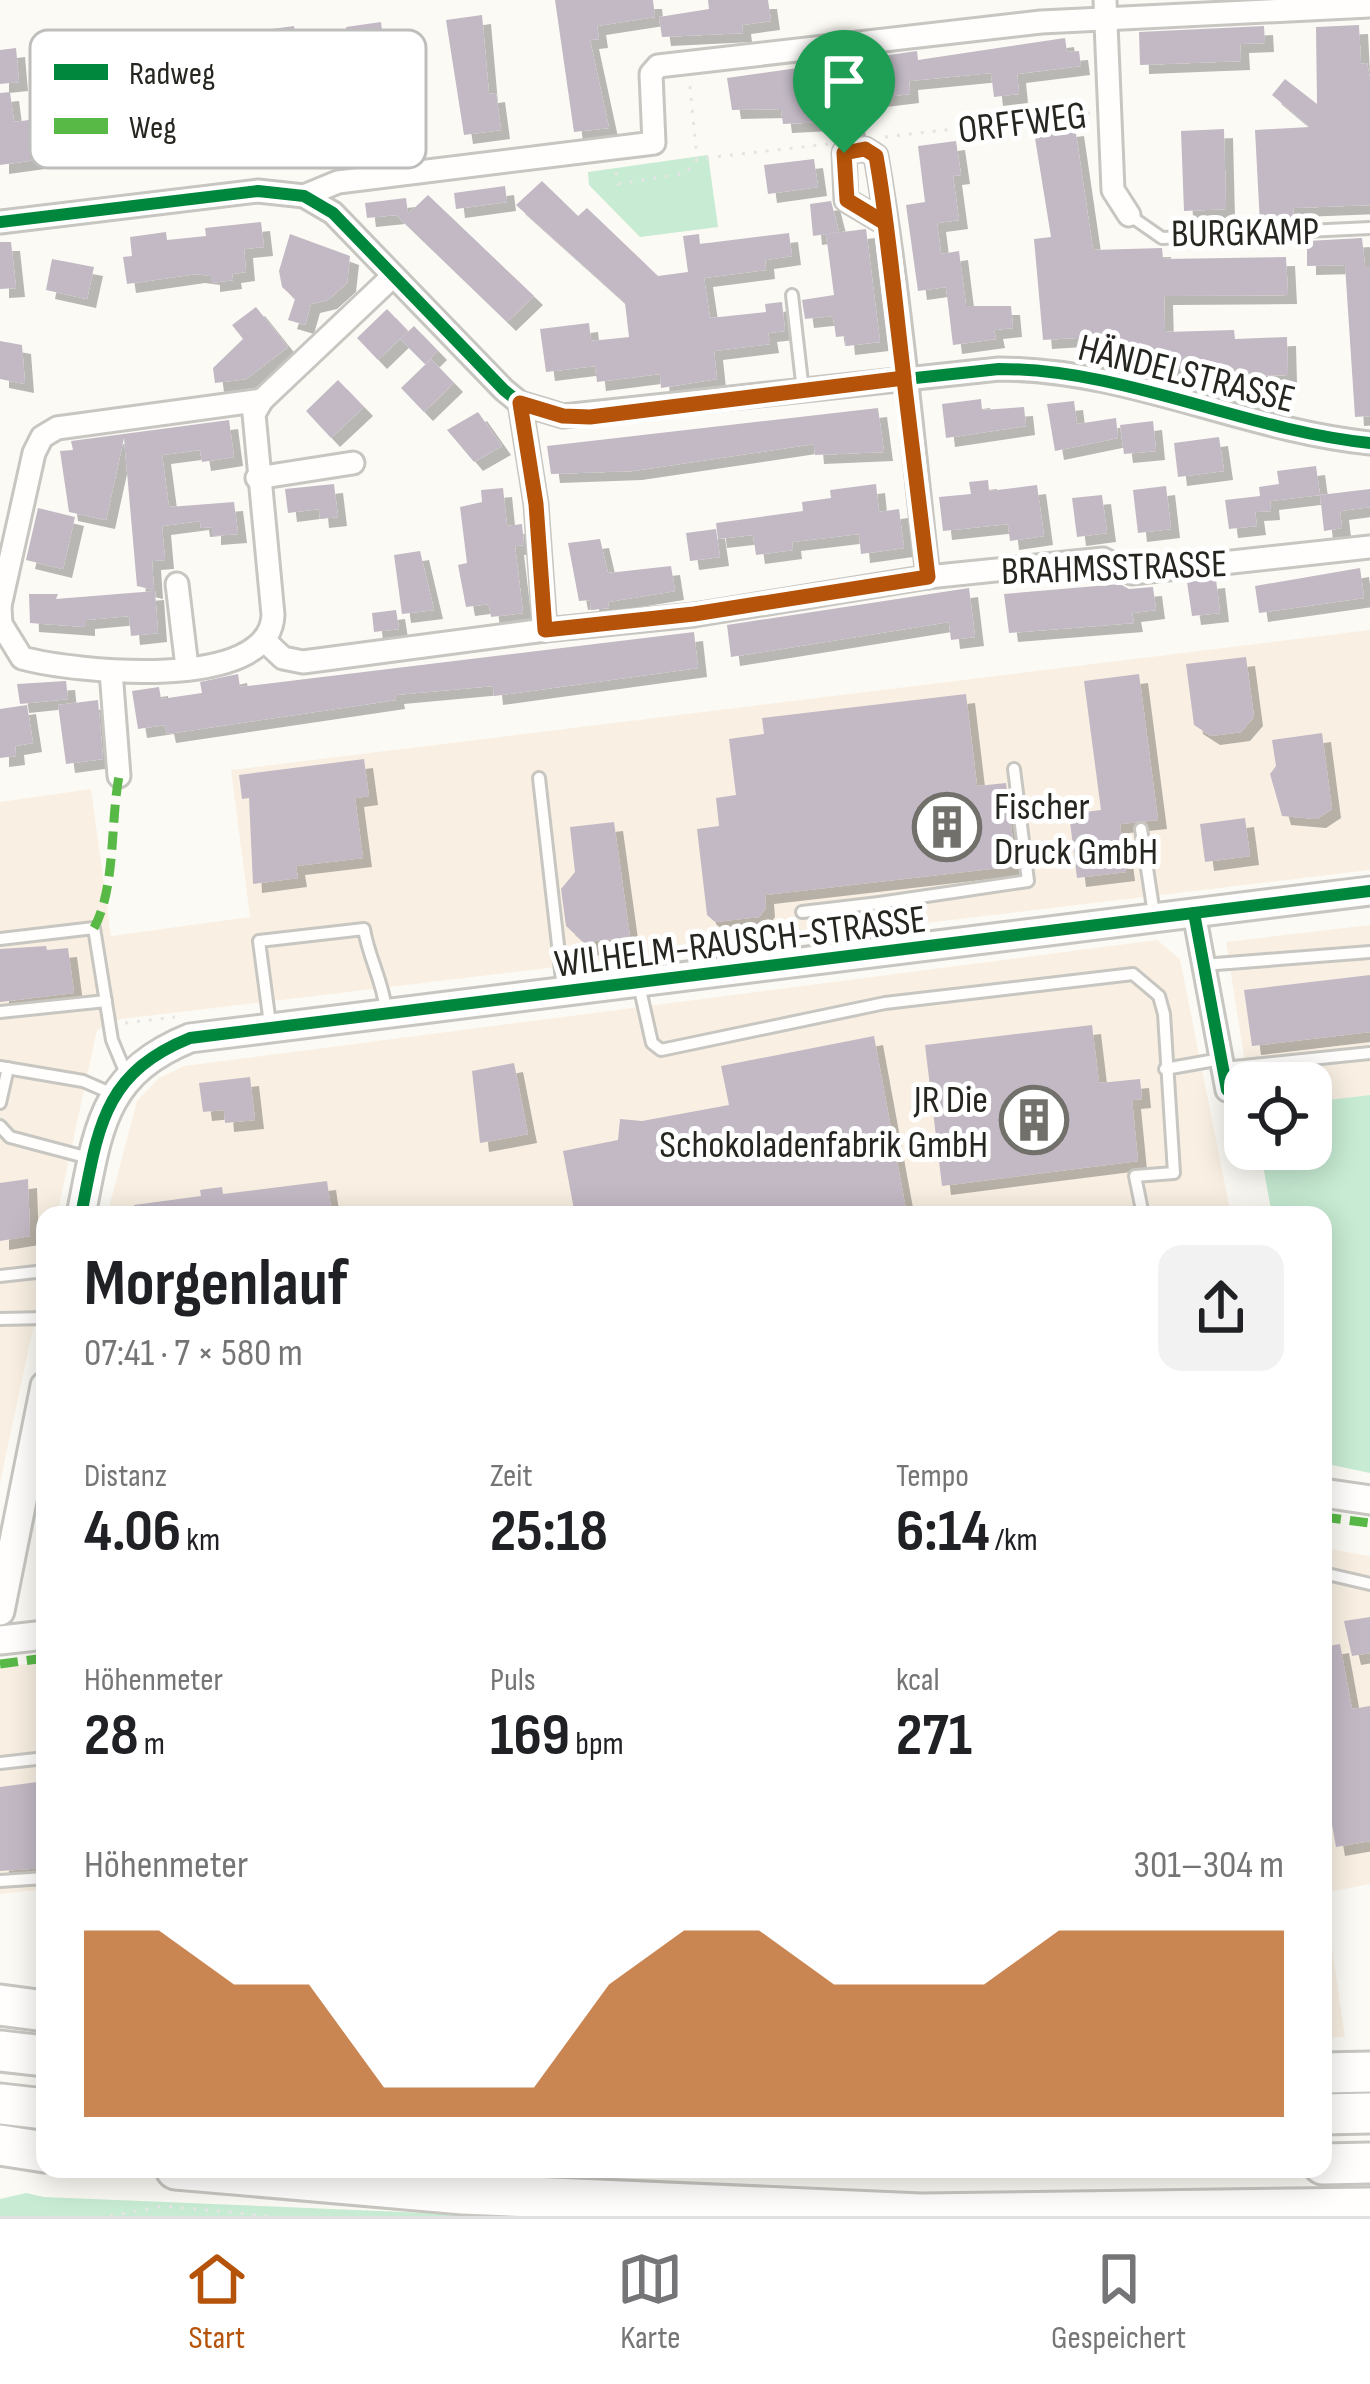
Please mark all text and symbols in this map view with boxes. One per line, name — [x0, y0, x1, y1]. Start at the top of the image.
legend — [30, 30, 426, 168]
pin — [793, 30, 895, 153]
icon: arrive — [811, 48, 877, 114]
text: Radweg — [129, 54, 215, 94]
street label: ORFFWEG — [955, 92, 1089, 155]
text: Weg — [129, 108, 176, 148]
street label: BURGKAMP — [1171, 209, 1319, 258]
street label: HÄNDELSTRASSE — [1073, 325, 1300, 424]
street label: BRAHMSSTRASSE — [1000, 541, 1228, 596]
place label: Fischer Druck GmbH — [994, 784, 1158, 876]
building icon: Fischer Druck GmbH — [912, 792, 982, 862]
street label: WILHELM-RAUSCH-STRASSE — [552, 896, 929, 989]
map controls — [1224, 1062, 1332, 1170]
button: locate — [1224, 1062, 1332, 1170]
place label: JR Die Schokoladenfabrik GmbH — [659, 1077, 988, 1169]
building icon: JR Die Schokoladenfabrik GmbH — [999, 1085, 1069, 1155]
text: Morgenlauf — [84, 1245, 348, 1324]
button: share — [1158, 1245, 1284, 1371]
text: 07:41 · 7 × 580 m — [84, 1330, 303, 1377]
text: Distanz — [84, 1456, 167, 1496]
text: Zeit — [490, 1456, 532, 1496]
text: Tempo — [896, 1456, 969, 1496]
text: 4.06 — [84, 1496, 181, 1568]
text: 25:18 — [490, 1496, 608, 1568]
text: 6:14 — [896, 1496, 990, 1568]
text: km — [181, 1520, 220, 1560]
text: /km — [990, 1520, 1038, 1560]
text: Höhenmeter — [84, 1660, 223, 1700]
text: Puls — [490, 1660, 536, 1700]
text: kcal — [896, 1660, 940, 1700]
text: 28 — [84, 1700, 139, 1772]
text: 169 — [490, 1700, 570, 1772]
text: 271 — [896, 1700, 972, 1772]
text: m — [139, 1724, 165, 1764]
text: bpm — [570, 1724, 624, 1764]
text: Höhenmeter — [84, 1842, 248, 1889]
text: 301–304 m — [1134, 1842, 1284, 1889]
tab: Start — [184, 2246, 250, 2358]
tab: Karte — [617, 2246, 683, 2358]
tab: Gespeichert — [1051, 2246, 1186, 2358]

